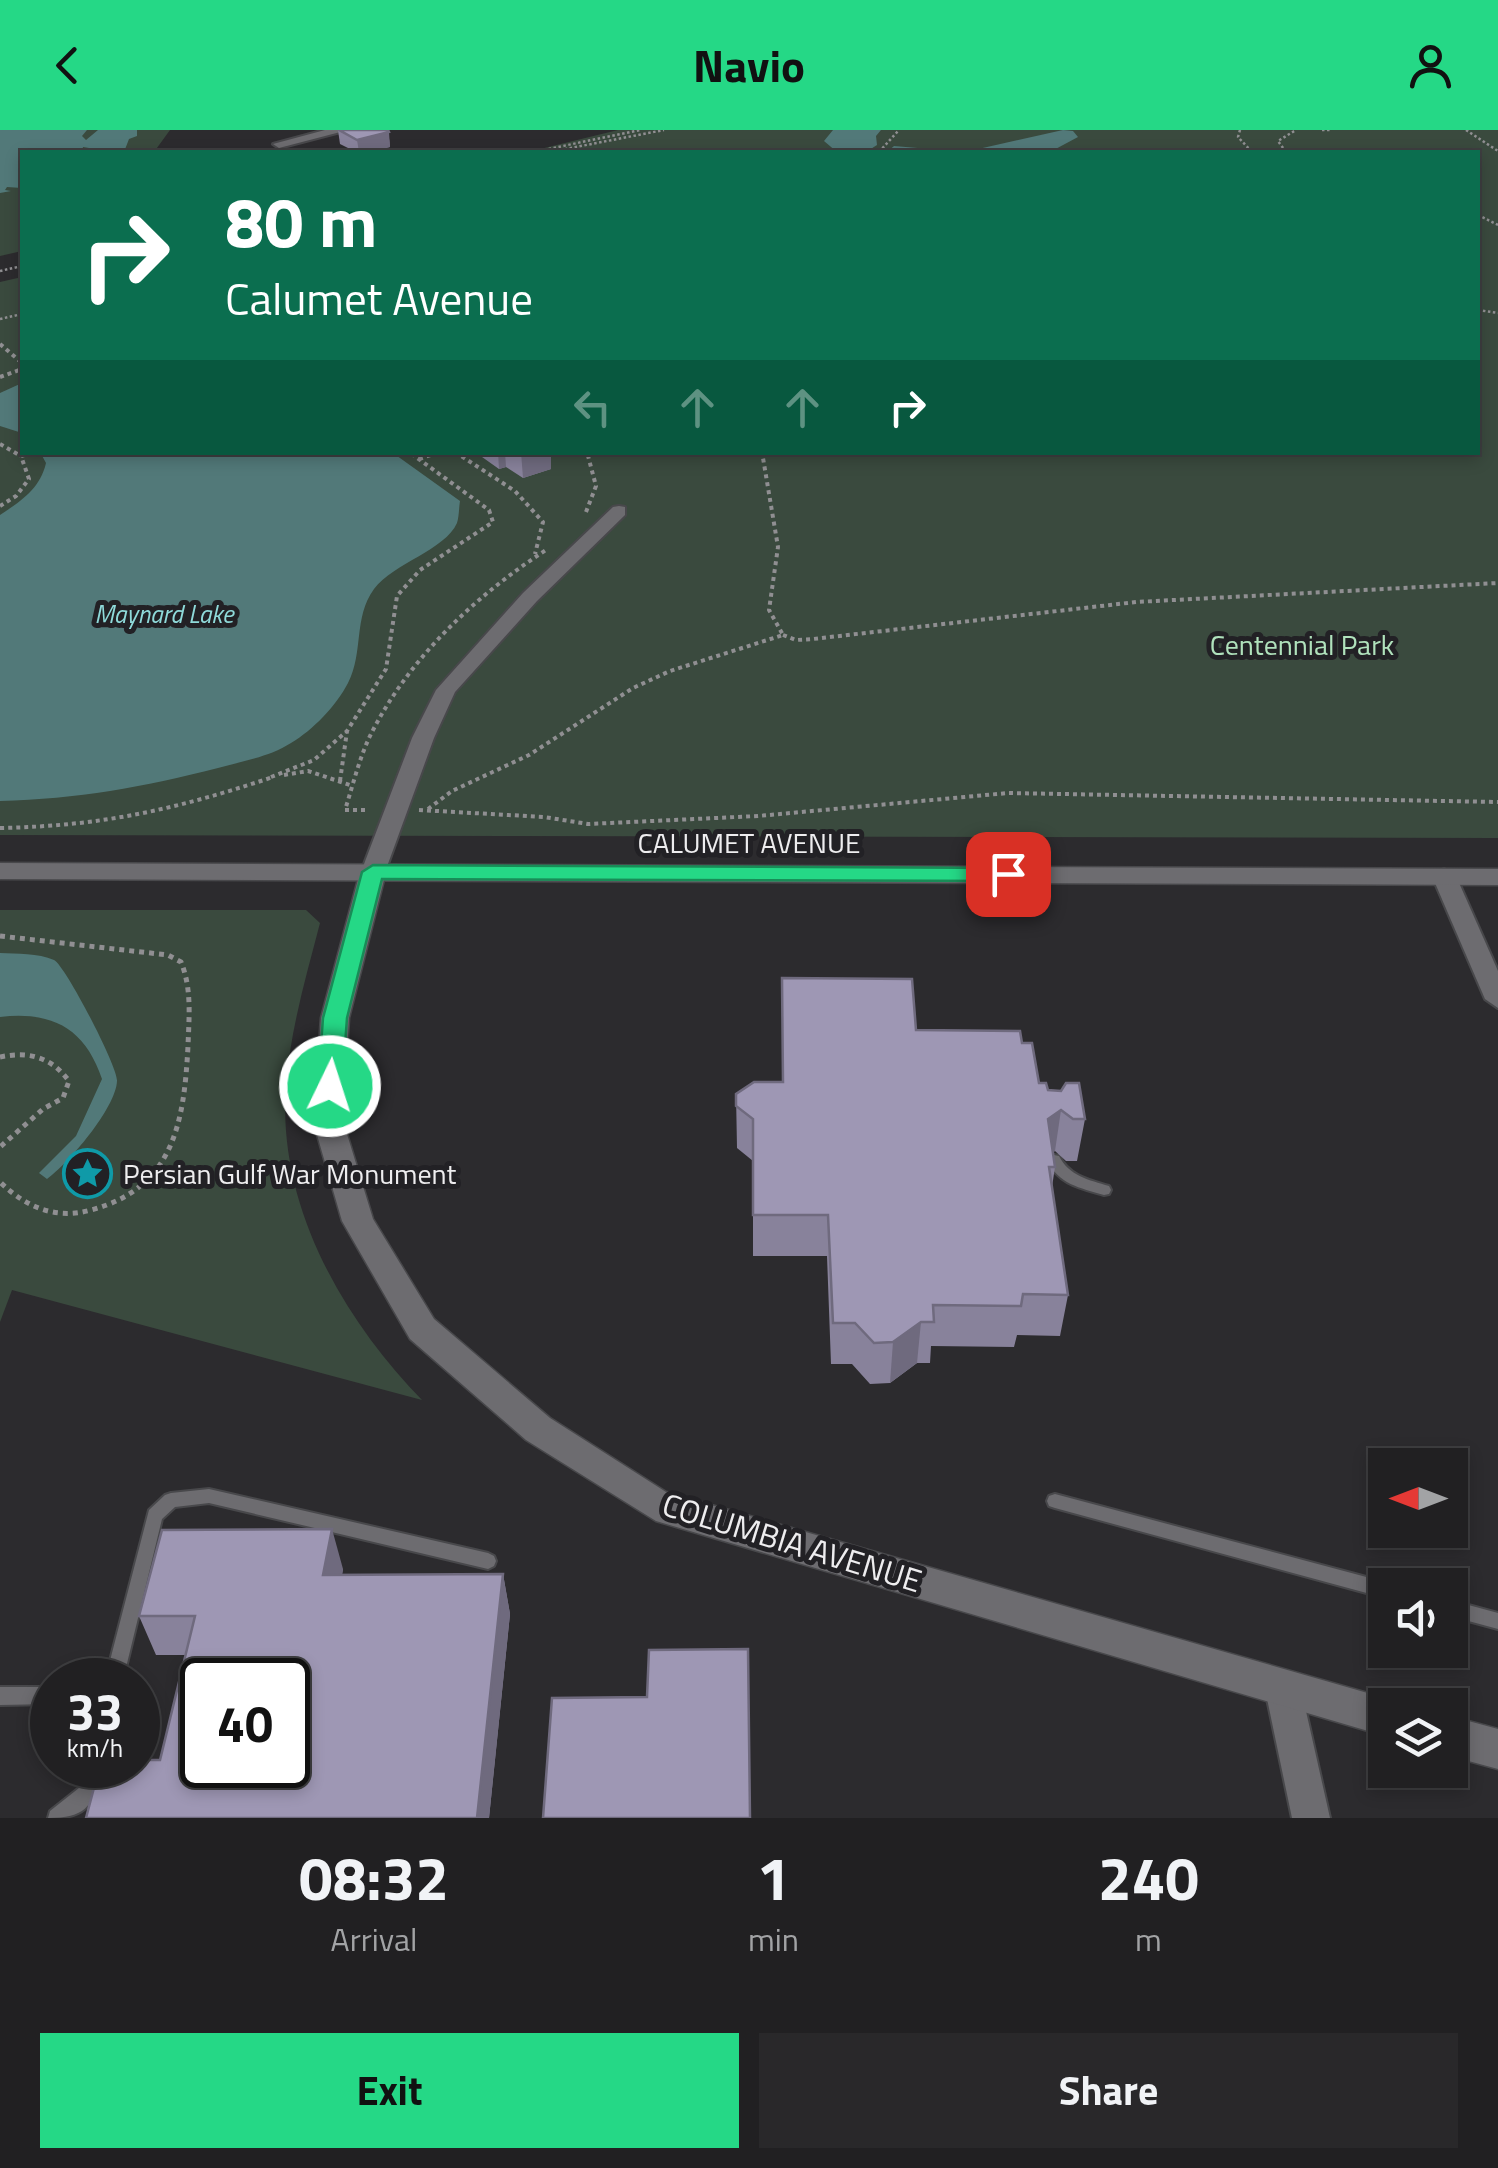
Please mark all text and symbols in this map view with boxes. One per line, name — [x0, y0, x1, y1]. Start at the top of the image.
text: Navio — [693, 31, 805, 99]
icon: back — [40, 38, 95, 93]
icon: person — [1403, 38, 1458, 93]
text: 80 m — [225, 168, 378, 274]
icon: right — [60, 190, 190, 320]
text: Calumet Avenue — [225, 264, 533, 332]
icon: left — [565, 380, 620, 435]
icon: ahead — [670, 380, 725, 435]
icon: ahead — [775, 380, 830, 435]
icon: right — [880, 380, 935, 435]
water label: Maynard Lake — [94, 595, 235, 633]
park label: Centennial Park — [1210, 623, 1394, 666]
street label: CALUMET AVENUE — [637, 821, 861, 864]
pin — [966, 832, 1051, 917]
icon: arrive — [981, 847, 1036, 902]
position arrow — [278, 1034, 382, 1138]
place icon: Persian Gulf War Monument — [62, 1148, 114, 1200]
place label: Persian Gulf War Monument — [123, 1152, 457, 1195]
north arrow — [1368, 1448, 1468, 1548]
map controls — [1368, 1448, 1468, 1788]
street label: COLUMBIA AVENUE — [657, 1480, 928, 1604]
button: sound — [1368, 1568, 1468, 1668]
speed limit sign: 40 — [180, 1658, 310, 1788]
text: 33 — [67, 1673, 123, 1749]
button: layers — [1368, 1688, 1468, 1788]
text: km/h — [67, 1729, 123, 1767]
text: 08:32 — [299, 1832, 449, 1923]
text: 1 — [757, 1832, 790, 1923]
text: 240 — [1098, 1832, 1199, 1923]
text: Arrival — [331, 1915, 417, 1963]
text: min — [748, 1915, 799, 1963]
text: m — [1135, 1915, 1162, 1963]
button: Exit — [40, 2033, 739, 2148]
button: Share — [759, 2033, 1458, 2148]

